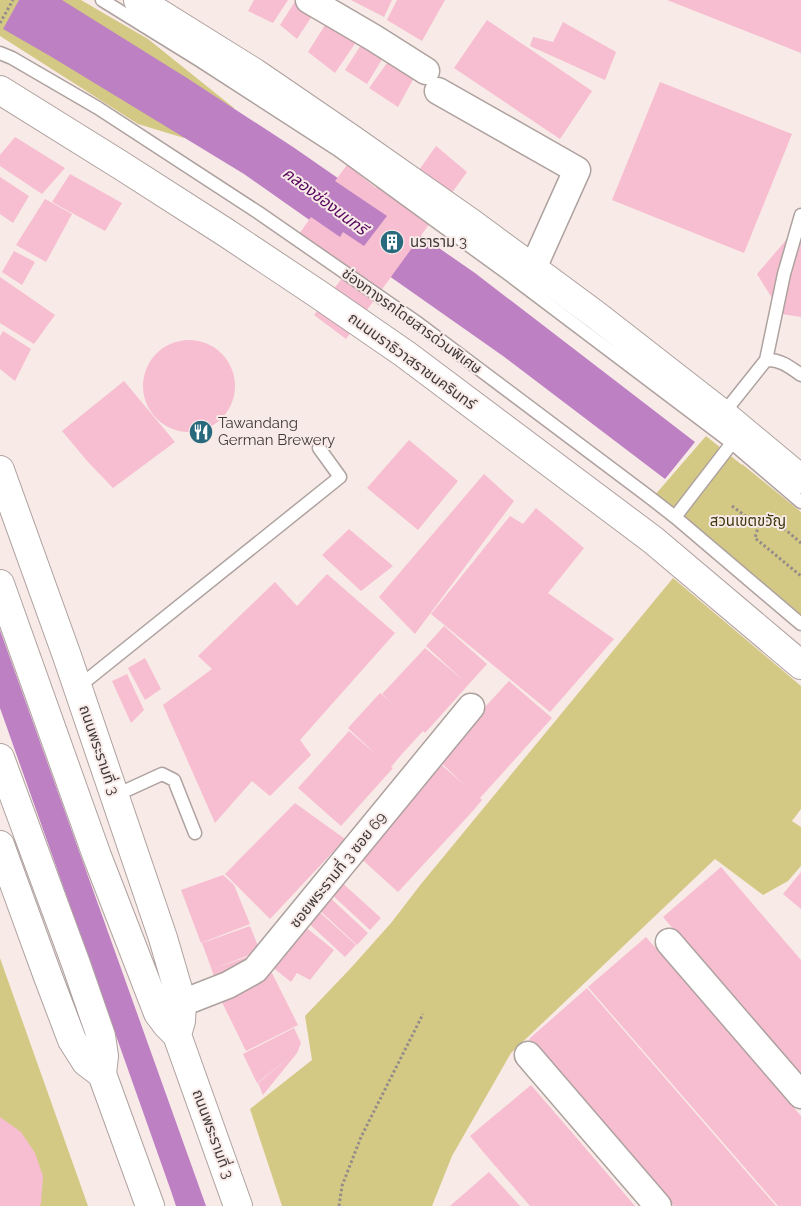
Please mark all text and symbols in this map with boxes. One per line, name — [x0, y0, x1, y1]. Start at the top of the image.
water label: คลองช่องนนทรี — [279, 163, 373, 240]
building icon: นราราม 3 — [379, 229, 405, 255]
place label: นราราม 3 — [410, 233, 467, 251]
street label: ช่องทางรถโดยสารด่วนพิเศษ — [338, 264, 486, 378]
street label: ถนนนราธิวาสราชนครินทร์ — [345, 309, 480, 414]
place label: Tawandang German Brewery — [218, 414, 335, 449]
restaurant icon: Tawandang German Brewery — [188, 419, 214, 445]
park label: สวนเขตขวัญ — [710, 512, 786, 530]
street label: ถนนพระรามที่ 3 — [75, 702, 125, 797]
street label: ซอยพระรามที่ 3 ซอย 69 — [284, 807, 390, 931]
street label: ถนนพระรามที่ 3 — [188, 1086, 239, 1181]

